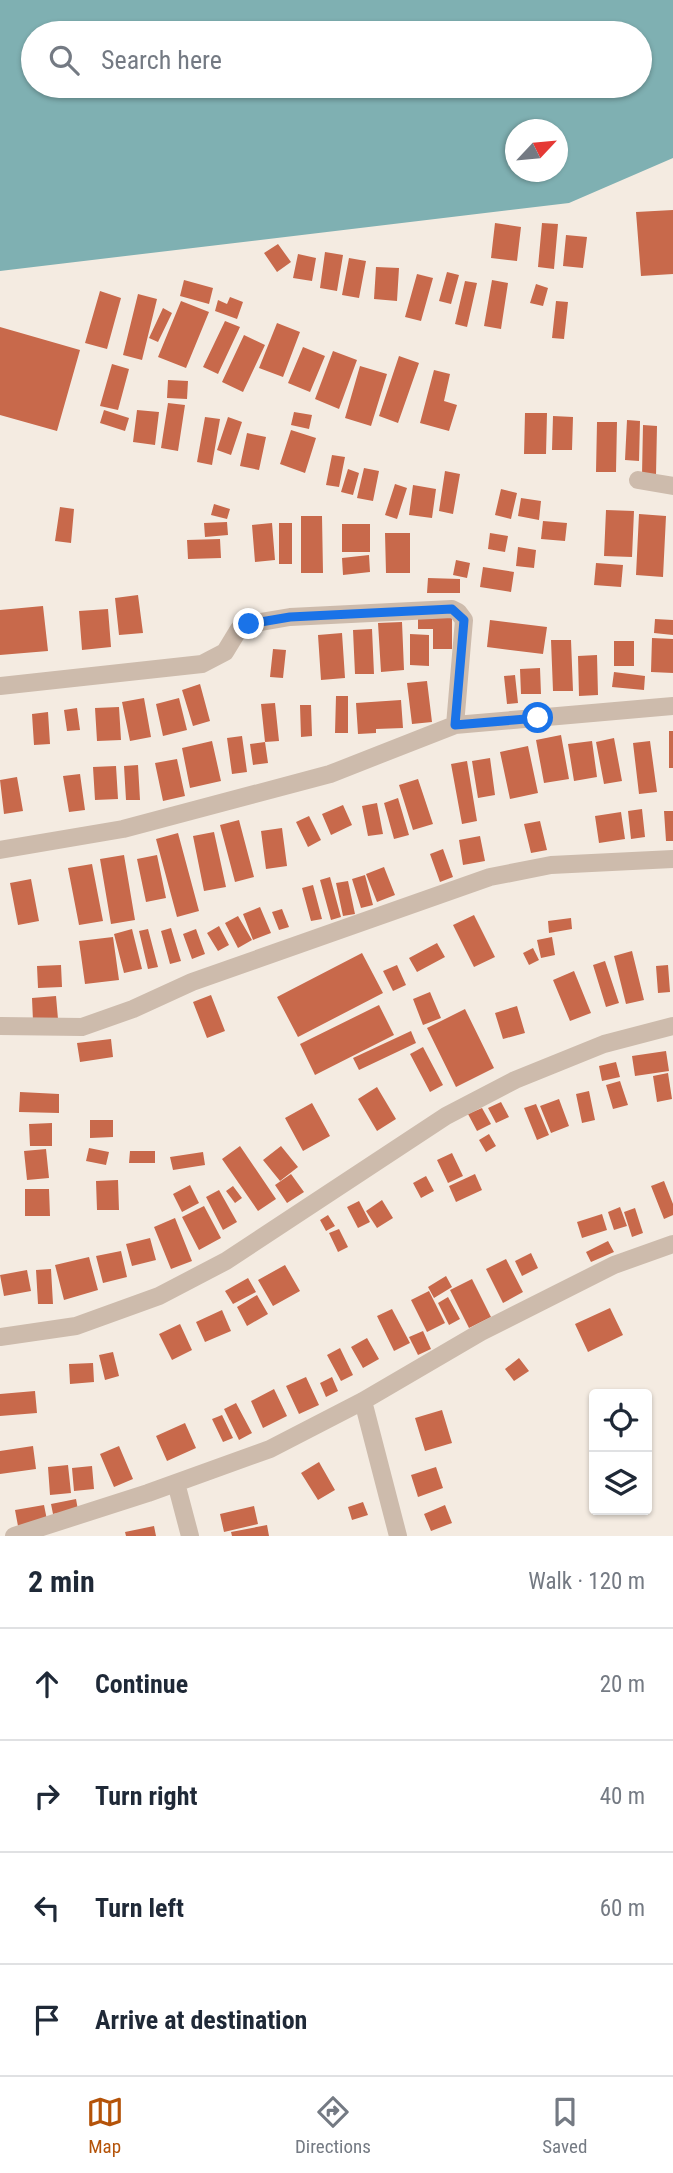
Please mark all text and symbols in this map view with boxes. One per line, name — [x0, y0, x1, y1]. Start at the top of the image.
search box — [21, 21, 652, 98]
icon: search — [45, 41, 83, 79]
text: Search here — [101, 45, 222, 75]
north arrow — [505, 119, 568, 182]
route end — [233, 608, 264, 639]
route start — [522, 702, 553, 733]
map controls — [589, 1389, 652, 1515]
button: locate — [589, 1389, 652, 1452]
button: layers — [589, 1452, 652, 1515]
text: 2 min — [28, 1564, 95, 1599]
text: Walk · 120 m — [528, 1568, 645, 1595]
icon: ahead — [28, 1665, 66, 1703]
text: Continue — [95, 1669, 188, 1699]
text: 20 m — [600, 1671, 645, 1698]
icon: right — [28, 1777, 66, 1815]
text: Turn right — [95, 1781, 197, 1811]
text: 40 m — [600, 1783, 645, 1810]
icon: left — [28, 1889, 66, 1927]
text: Turn left — [95, 1893, 184, 1923]
text: 60 m — [600, 1895, 645, 1922]
icon: arrive — [28, 2001, 66, 2039]
text: Arrive at destination — [95, 2005, 307, 2035]
tab: Map — [86, 2093, 124, 2158]
tab: Directions — [295, 2093, 371, 2158]
tab: Saved — [542, 2093, 587, 2158]

